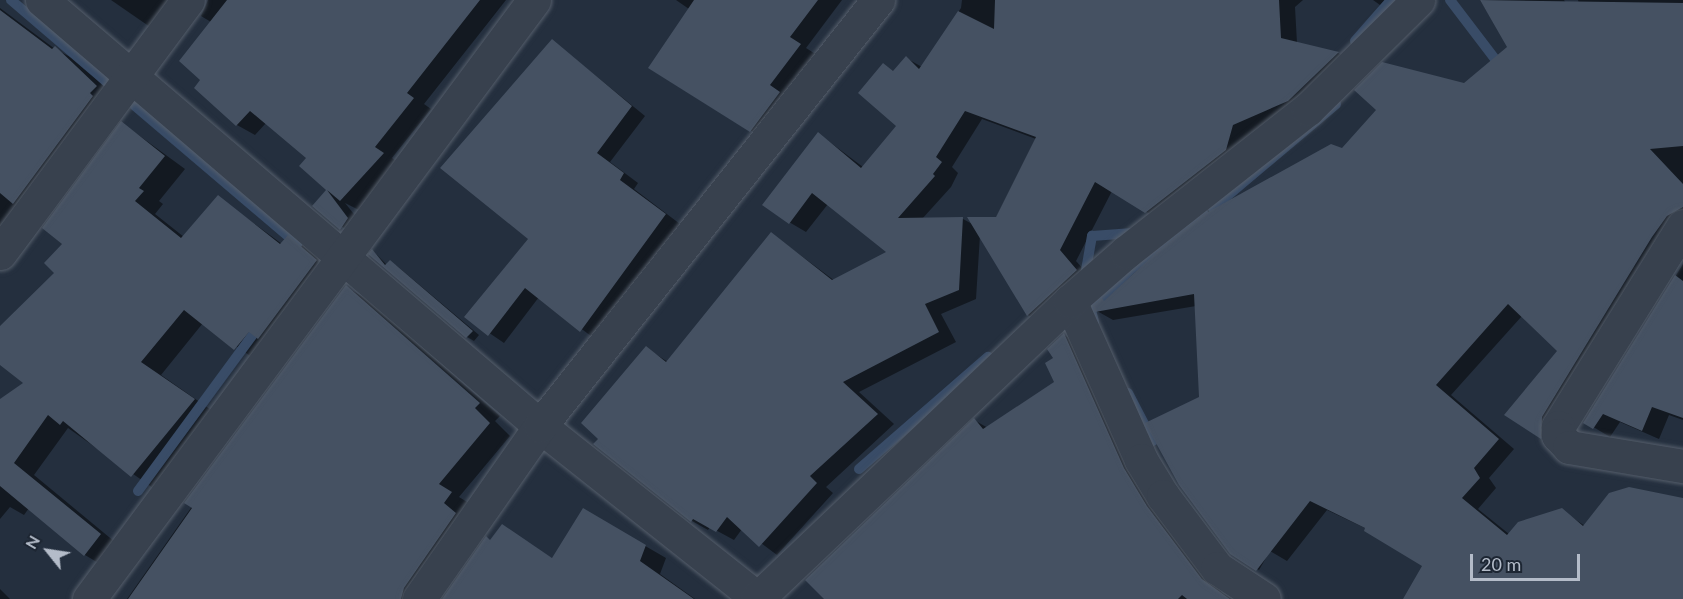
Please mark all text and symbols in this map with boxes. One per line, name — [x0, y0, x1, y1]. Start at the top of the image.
north arrow — [18, 521, 78, 581]
text: N — [21, 532, 43, 552]
scale bar — [1473, 542, 1582, 580]
text: 20 m — [1481, 553, 1521, 575]

